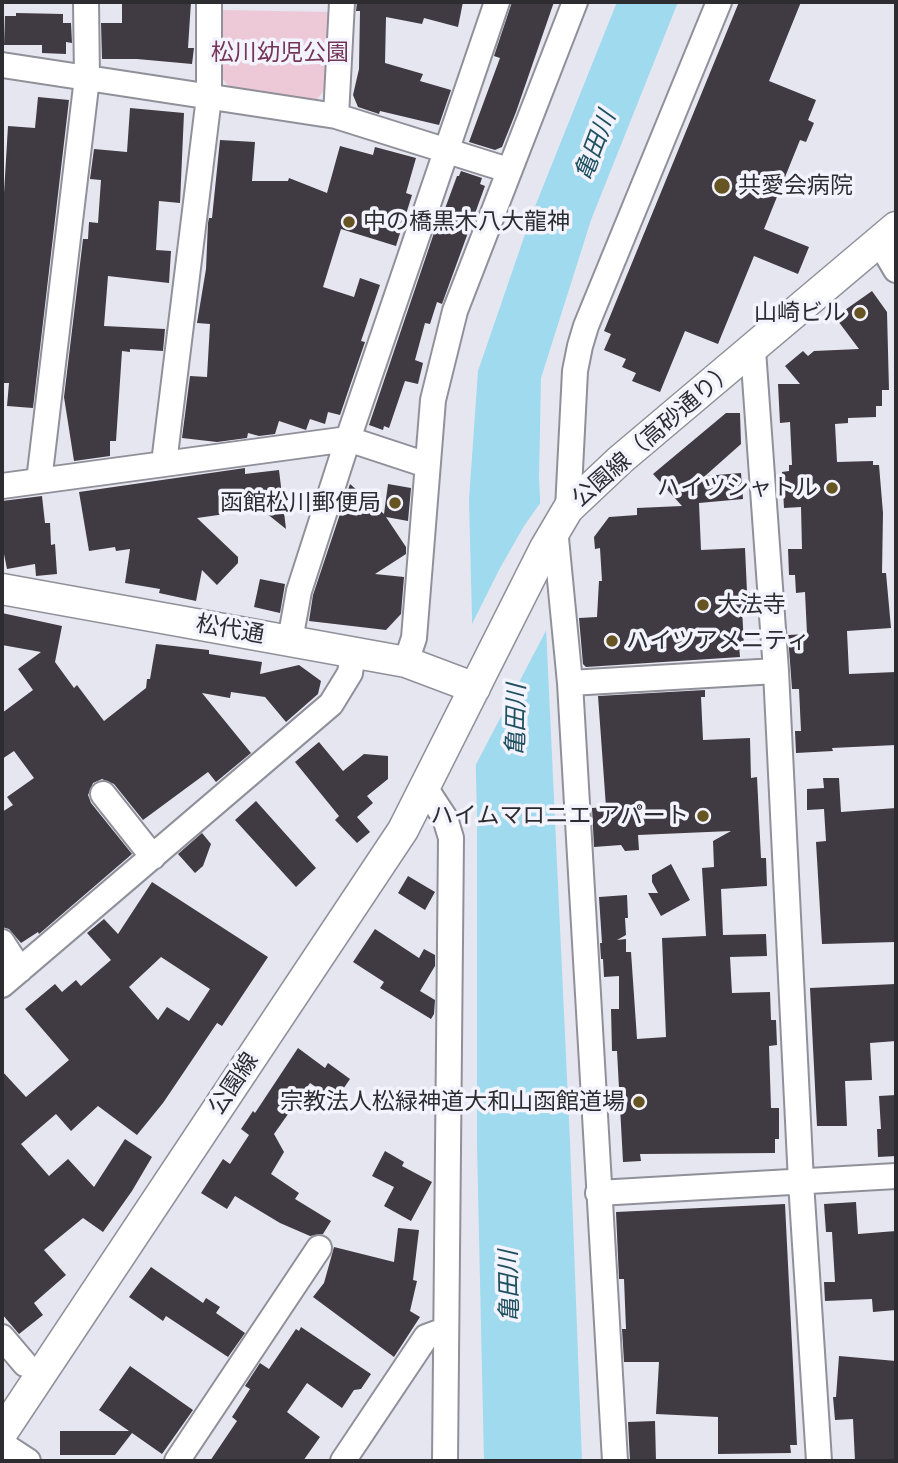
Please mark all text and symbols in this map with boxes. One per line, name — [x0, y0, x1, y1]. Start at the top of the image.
park label: 松川幼児公園 — [211, 39, 349, 67]
water label: 亀田川 — [570, 107, 622, 185]
place label: 共愛会病院 — [738, 172, 853, 200]
marker: 共愛会病院 — [712, 176, 732, 196]
place label: 中の橋黒木八大龍神 — [363, 208, 570, 236]
marker: 中の橋黒木八大龍神 — [341, 214, 357, 230]
place label: 山崎ビル — [754, 299, 846, 327]
marker: 山崎ビル — [852, 305, 868, 321]
street label: 公園線（高砂通り） — [567, 357, 741, 513]
place label: ハイツシャトル — [657, 474, 818, 502]
marker: ハイツシャトル — [824, 480, 840, 496]
place label: 函館松川郵便局 — [220, 489, 381, 517]
marker: 函館松川郵便局 — [387, 495, 403, 511]
place label: 大法寺 — [717, 591, 786, 619]
marker: 大法寺 — [695, 597, 711, 613]
street label: 松代通 — [194, 610, 266, 650]
place label: ハイツアメニティ — [626, 627, 810, 655]
marker: ハイツアメニティ — [604, 633, 620, 649]
water label: 亀田川 — [502, 684, 532, 756]
place label: ハイムマロニエ アパート — [431, 802, 689, 830]
marker: ハイムマロニエ アパート — [695, 808, 711, 824]
street label: 公園線 — [203, 1048, 265, 1120]
place label: 宗教法人松緑神道大和山函館道場 — [280, 1088, 625, 1116]
marker: 宗教法人松緑神道大和山函館道場 — [631, 1094, 647, 1110]
water label: 亀田川 — [495, 1250, 525, 1322]

